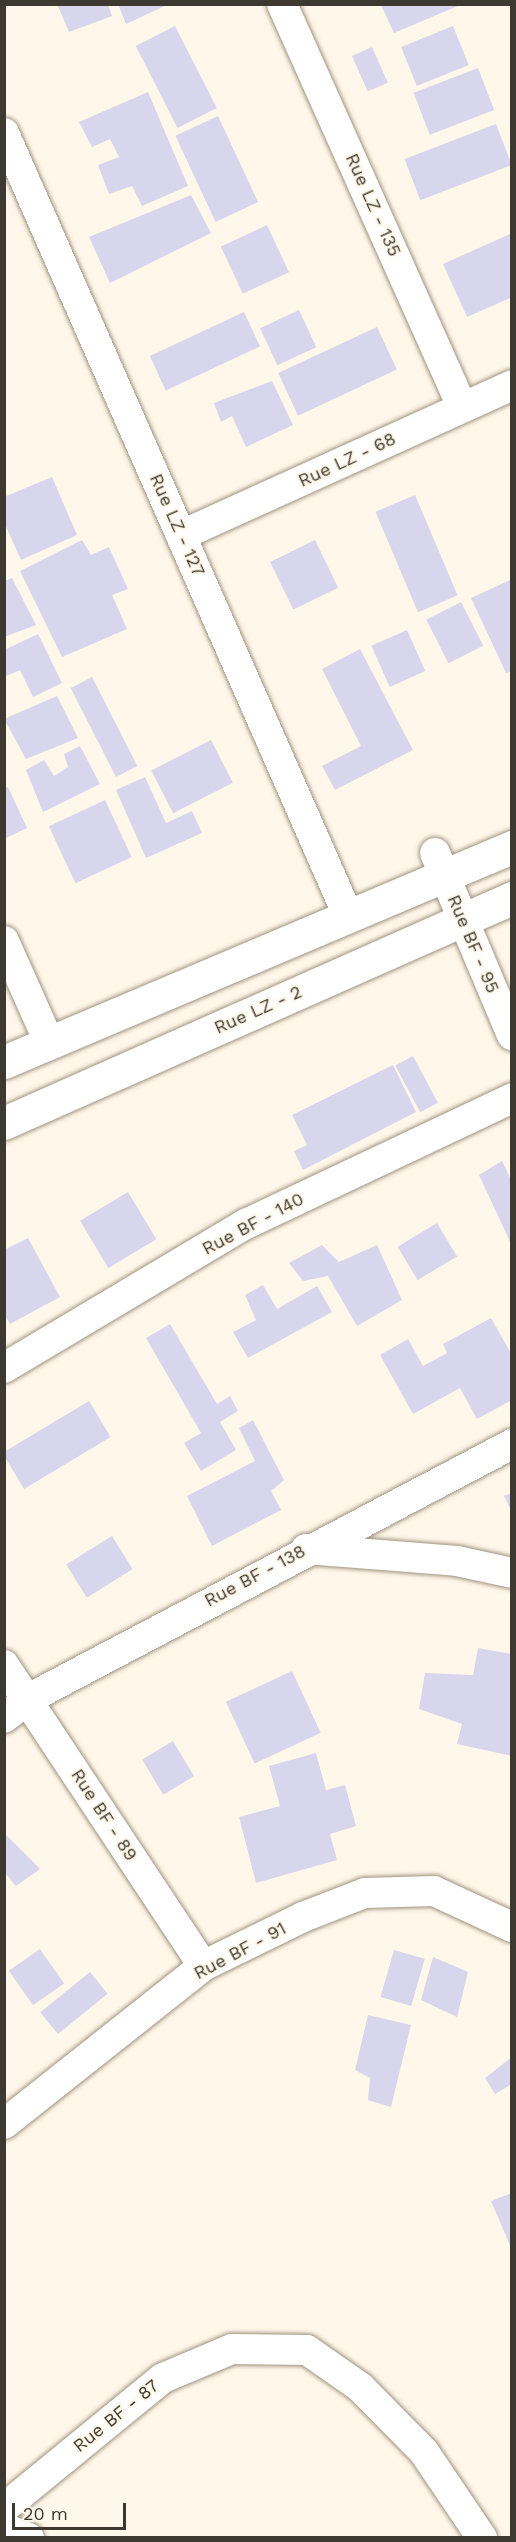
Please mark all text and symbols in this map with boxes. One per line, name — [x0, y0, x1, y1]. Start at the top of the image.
street label: Rue LZ - 135 — [341, 150, 405, 260]
street label: Rue LZ - 68 — [295, 428, 399, 492]
street label: Rue LZ - 127 — [145, 470, 209, 580]
street label: Rue BF - 95 — [443, 891, 503, 997]
street label: Rue LZ - 2 — [211, 981, 305, 1039]
street label: Rue BF - 140 — [198, 1188, 308, 1260]
street label: Rue BF - 138 — [200, 1540, 310, 1612]
street label: Rue BF - 89 — [66, 1765, 142, 1865]
street label: Rue BF - 91 — [190, 1918, 290, 1984]
street label: Rue BF - 87 — [69, 2375, 163, 2457]
scale bar — [15, 2491, 129, 2529]
text: 20 m — [23, 2503, 68, 2524]

